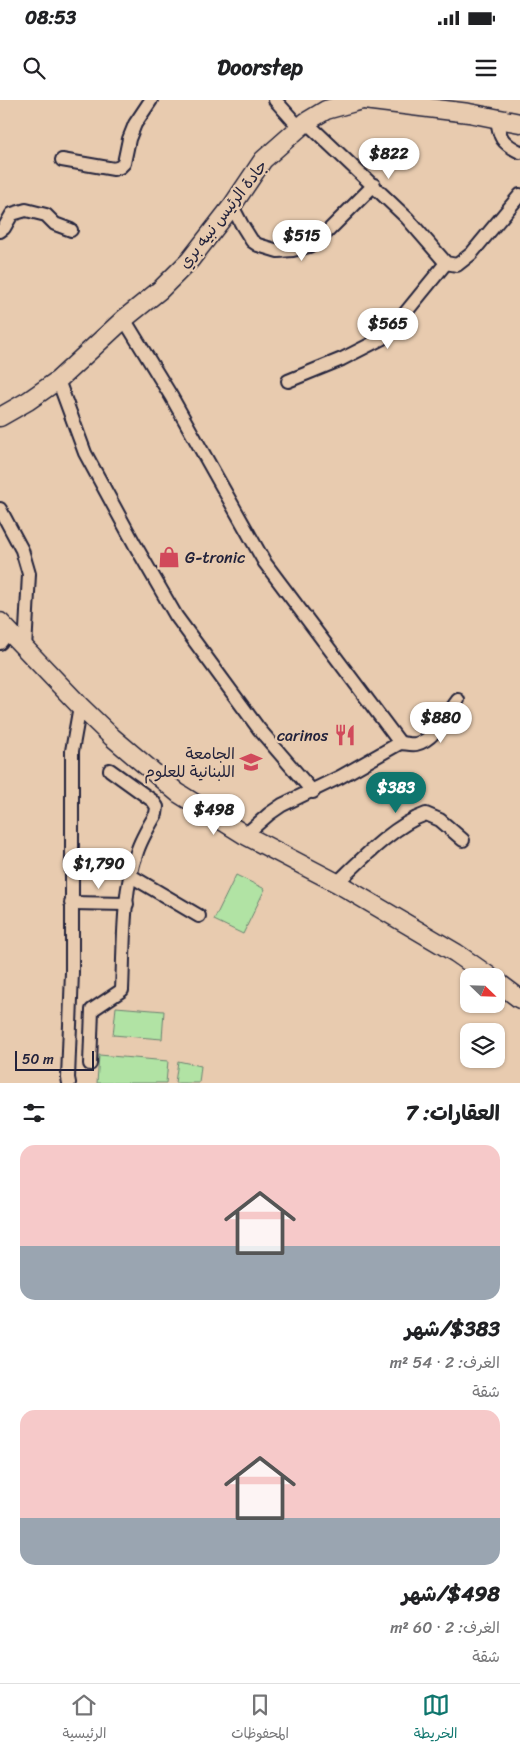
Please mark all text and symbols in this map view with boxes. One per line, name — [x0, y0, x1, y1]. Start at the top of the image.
text: 08:53 — [25, 1, 76, 34]
text: Doorstep — [217, 48, 303, 87]
icon: search — [20, 54, 48, 82]
icon: menu — [472, 54, 500, 82]
pin: $822 — [359, 138, 419, 180]
text: $822 — [370, 139, 408, 168]
street label: جادة الرئيس نبيه بري — [171, 153, 275, 275]
pin: $515 — [272, 220, 332, 262]
text: $515 — [283, 221, 321, 250]
pin: $565 — [358, 308, 418, 350]
text: $565 — [368, 309, 408, 338]
place label: G-tronic — [185, 543, 245, 572]
shop icon: G-tronic — [156, 544, 182, 570]
pin: $880 — [411, 702, 471, 744]
text: $880 — [421, 703, 461, 732]
place label: carinos — [277, 721, 329, 750]
restaurant icon: carinos — [332, 722, 358, 748]
place label: الجامعة اللبنانية للعلوم — [144, 739, 235, 786]
school or university icon: الجامعة اللبنانية للعلوم — [238, 749, 264, 775]
pin: $383 — [366, 772, 426, 814]
text: $383 — [377, 773, 415, 802]
pin: $498 — [184, 794, 244, 836]
text: $498 — [194, 795, 234, 824]
pin: $1,790 — [58, 848, 140, 890]
text: $1,790 — [73, 849, 125, 878]
north arrow — [460, 968, 505, 1012]
map controls — [460, 968, 505, 1068]
button: layers — [460, 1023, 505, 1068]
text: 50 m — [22, 1047, 54, 1072]
scale bar — [15, 1048, 94, 1071]
text: العقارات: 7 — [406, 1094, 500, 1132]
icon: filters — [20, 1099, 48, 1127]
icon: home — [215, 1178, 305, 1268]
text: $383/شهر — [405, 1310, 500, 1348]
text: الغرف: 2 · 54 m² — [390, 1348, 500, 1377]
text: شقة — [472, 1377, 500, 1406]
icon: home — [215, 1443, 305, 1533]
text: $498/شهر — [402, 1575, 500, 1613]
text: الغرف: 2 · 60 m² — [390, 1613, 500, 1642]
text: شقة — [472, 1642, 500, 1671]
tab: الرئيسية — [62, 1691, 106, 1746]
tab: المحفوظات — [231, 1691, 289, 1746]
tab: الخريطة — [414, 1691, 458, 1746]

